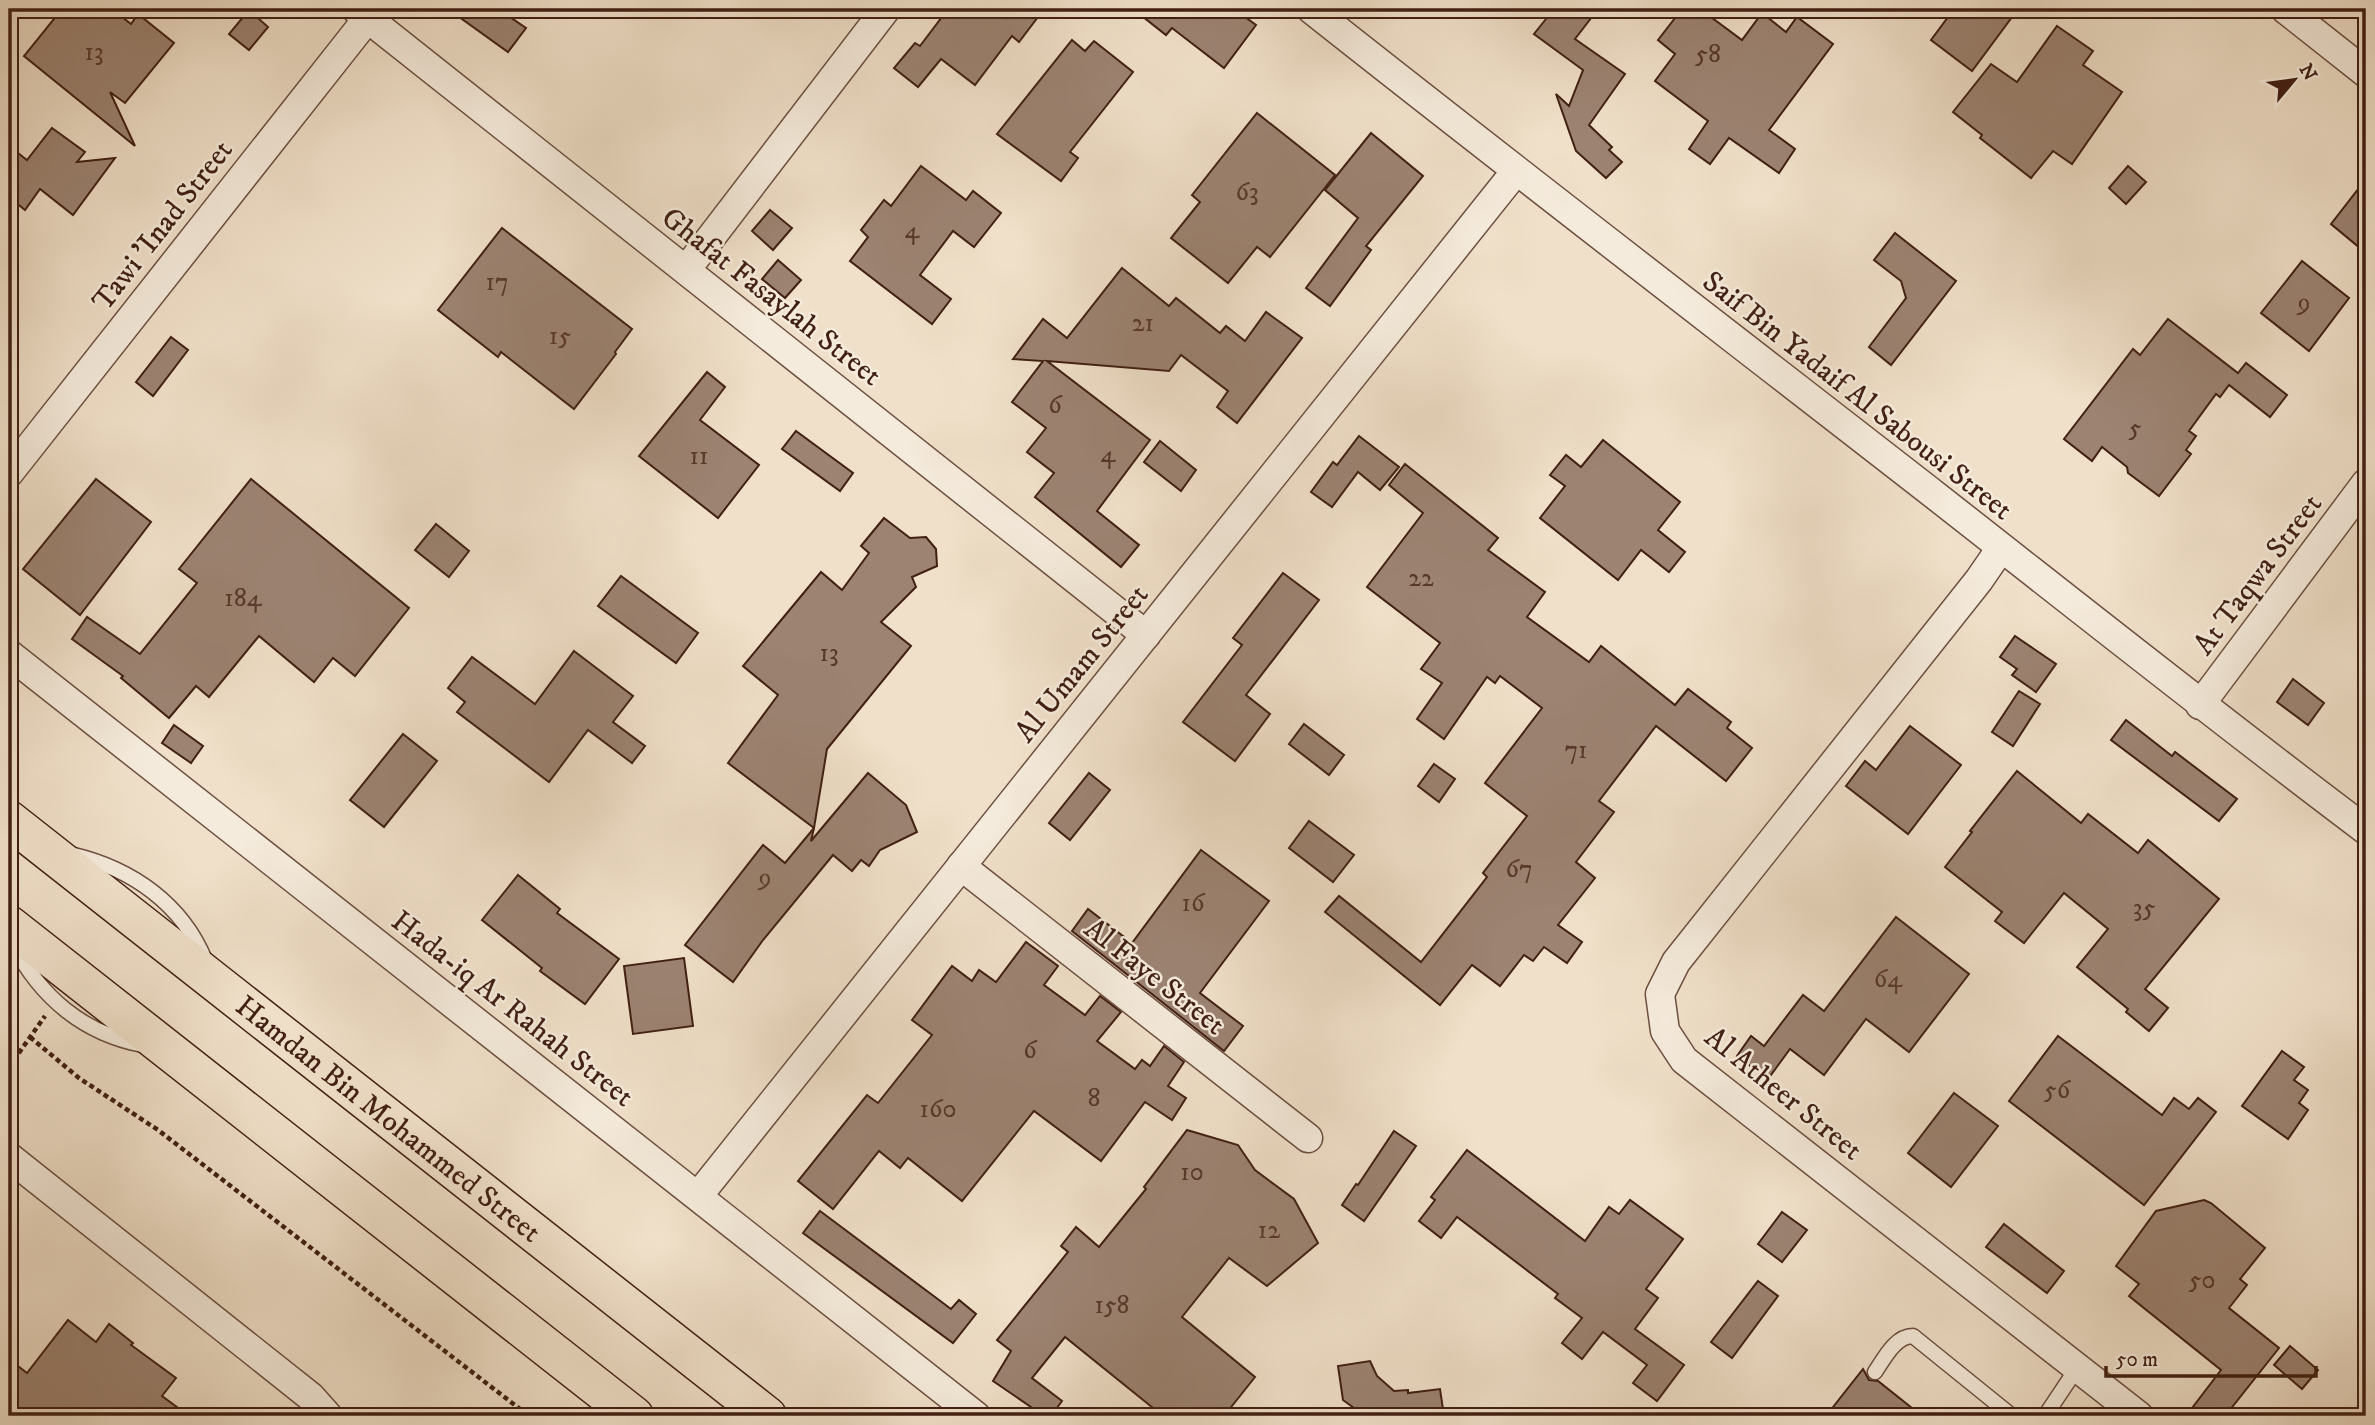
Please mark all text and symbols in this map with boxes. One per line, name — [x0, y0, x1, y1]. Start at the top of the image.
house number: 13 — [84, 36, 104, 69]
house number: 58 — [1695, 38, 1721, 71]
north arrow — [2260, 46, 2330, 116]
text: N — [2294, 60, 2322, 85]
street label: Tawi 'Inad Street — [85, 133, 241, 319]
house number: 63 — [1235, 176, 1259, 209]
street label: Ghafat Fasaylah Street — [654, 200, 889, 395]
house number: 4 — [905, 214, 921, 247]
street label: Saif Bin Yadaif Al Sabousi Street — [1695, 264, 2020, 529]
house number: 17 — [485, 266, 509, 299]
house number: 9 — [2296, 286, 2310, 319]
house number: 21 — [1132, 307, 1154, 340]
house number: 15 — [549, 320, 571, 353]
house number: 6 — [1048, 389, 1063, 422]
house number: 5 — [2129, 412, 2142, 445]
house number: 4 — [1101, 438, 1117, 471]
house number: 11 — [689, 440, 709, 473]
street label: At Taqwa Street — [2186, 487, 2331, 663]
house number: 22 — [1408, 562, 1434, 595]
street label: Al Umam Street — [1007, 578, 1157, 750]
house number: 184 — [224, 582, 263, 615]
house number: 13 — [819, 637, 839, 670]
house number: 71 — [1564, 734, 1588, 767]
house number: 67 — [1505, 853, 1533, 886]
house number: 9 — [757, 861, 771, 894]
house number: 16 — [1182, 887, 1206, 920]
house number: 35 — [2133, 892, 2155, 925]
street label: Hada-iq Ar Rahah Street — [383, 903, 641, 1115]
street label: Al Faye Street — [1076, 911, 1232, 1044]
house number: 64 — [1874, 963, 1903, 996]
street label: Hamdan Bin Mohammed Street — [227, 988, 548, 1251]
street label: Al Atheer Street — [1697, 1019, 1869, 1169]
house number: 6 — [1023, 1034, 1038, 1067]
house number: 56 — [2044, 1074, 2072, 1107]
house number: 8 — [1087, 1082, 1101, 1115]
house number: 160 — [920, 1093, 956, 1126]
house number: 10 — [1180, 1156, 1204, 1189]
house number: 12 — [1258, 1214, 1280, 1247]
house number: 50 — [2189, 1264, 2215, 1297]
house number: 158 — [1094, 1289, 1130, 1322]
scale bar — [2106, 1334, 2316, 1378]
text: 50 m — [2116, 1347, 2158, 1373]

